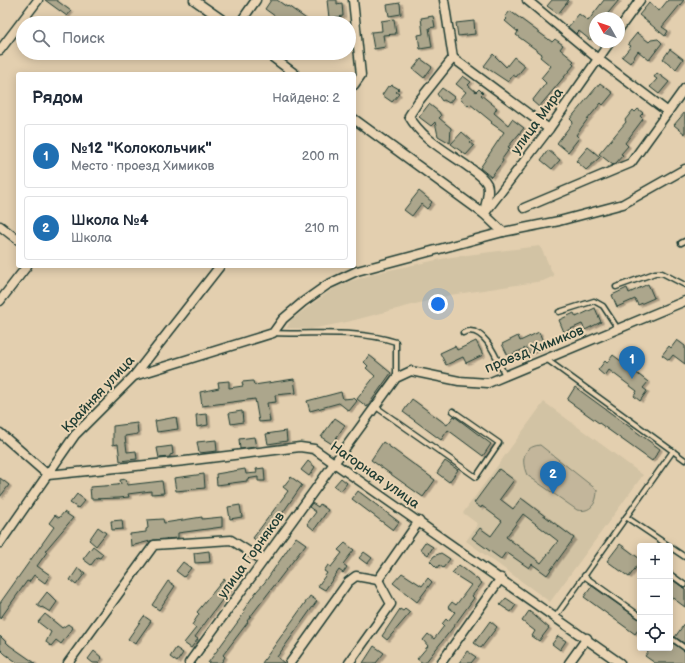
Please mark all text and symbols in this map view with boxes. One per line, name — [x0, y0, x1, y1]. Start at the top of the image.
north arrow — [589, 12, 625, 48]
search box — [16, 16, 356, 60]
icon: search — [30, 27, 52, 49]
text: Поиск — [62, 29, 105, 48]
street label: улица Мира — [507, 84, 567, 158]
text: Рядом — [32, 88, 83, 108]
text: Найдено: 2 — [272, 90, 340, 106]
text: №12 "Колокольчик" — [71, 139, 212, 158]
text: 1 — [43, 148, 49, 164]
text: 200 m — [302, 148, 339, 164]
text: Место · проезд Химиков — [71, 158, 214, 174]
text: Школа №4 — [71, 211, 149, 230]
text: 2 — [42, 220, 50, 236]
text: 210 m — [305, 220, 339, 236]
text: Школа — [71, 230, 112, 246]
your location — [428, 294, 448, 314]
street label: проезд Химиков — [482, 321, 587, 377]
pin: 1 — [619, 346, 645, 379]
street label: Крайняя улица — [58, 351, 139, 436]
street label: Нагорная улица — [327, 438, 424, 513]
pin: 2 — [540, 461, 566, 494]
street label: улица Горняков — [214, 508, 289, 602]
map controls — [637, 543, 673, 651]
button: + — [637, 543, 673, 579]
button: − — [637, 579, 673, 615]
button: locate — [637, 615, 673, 651]

